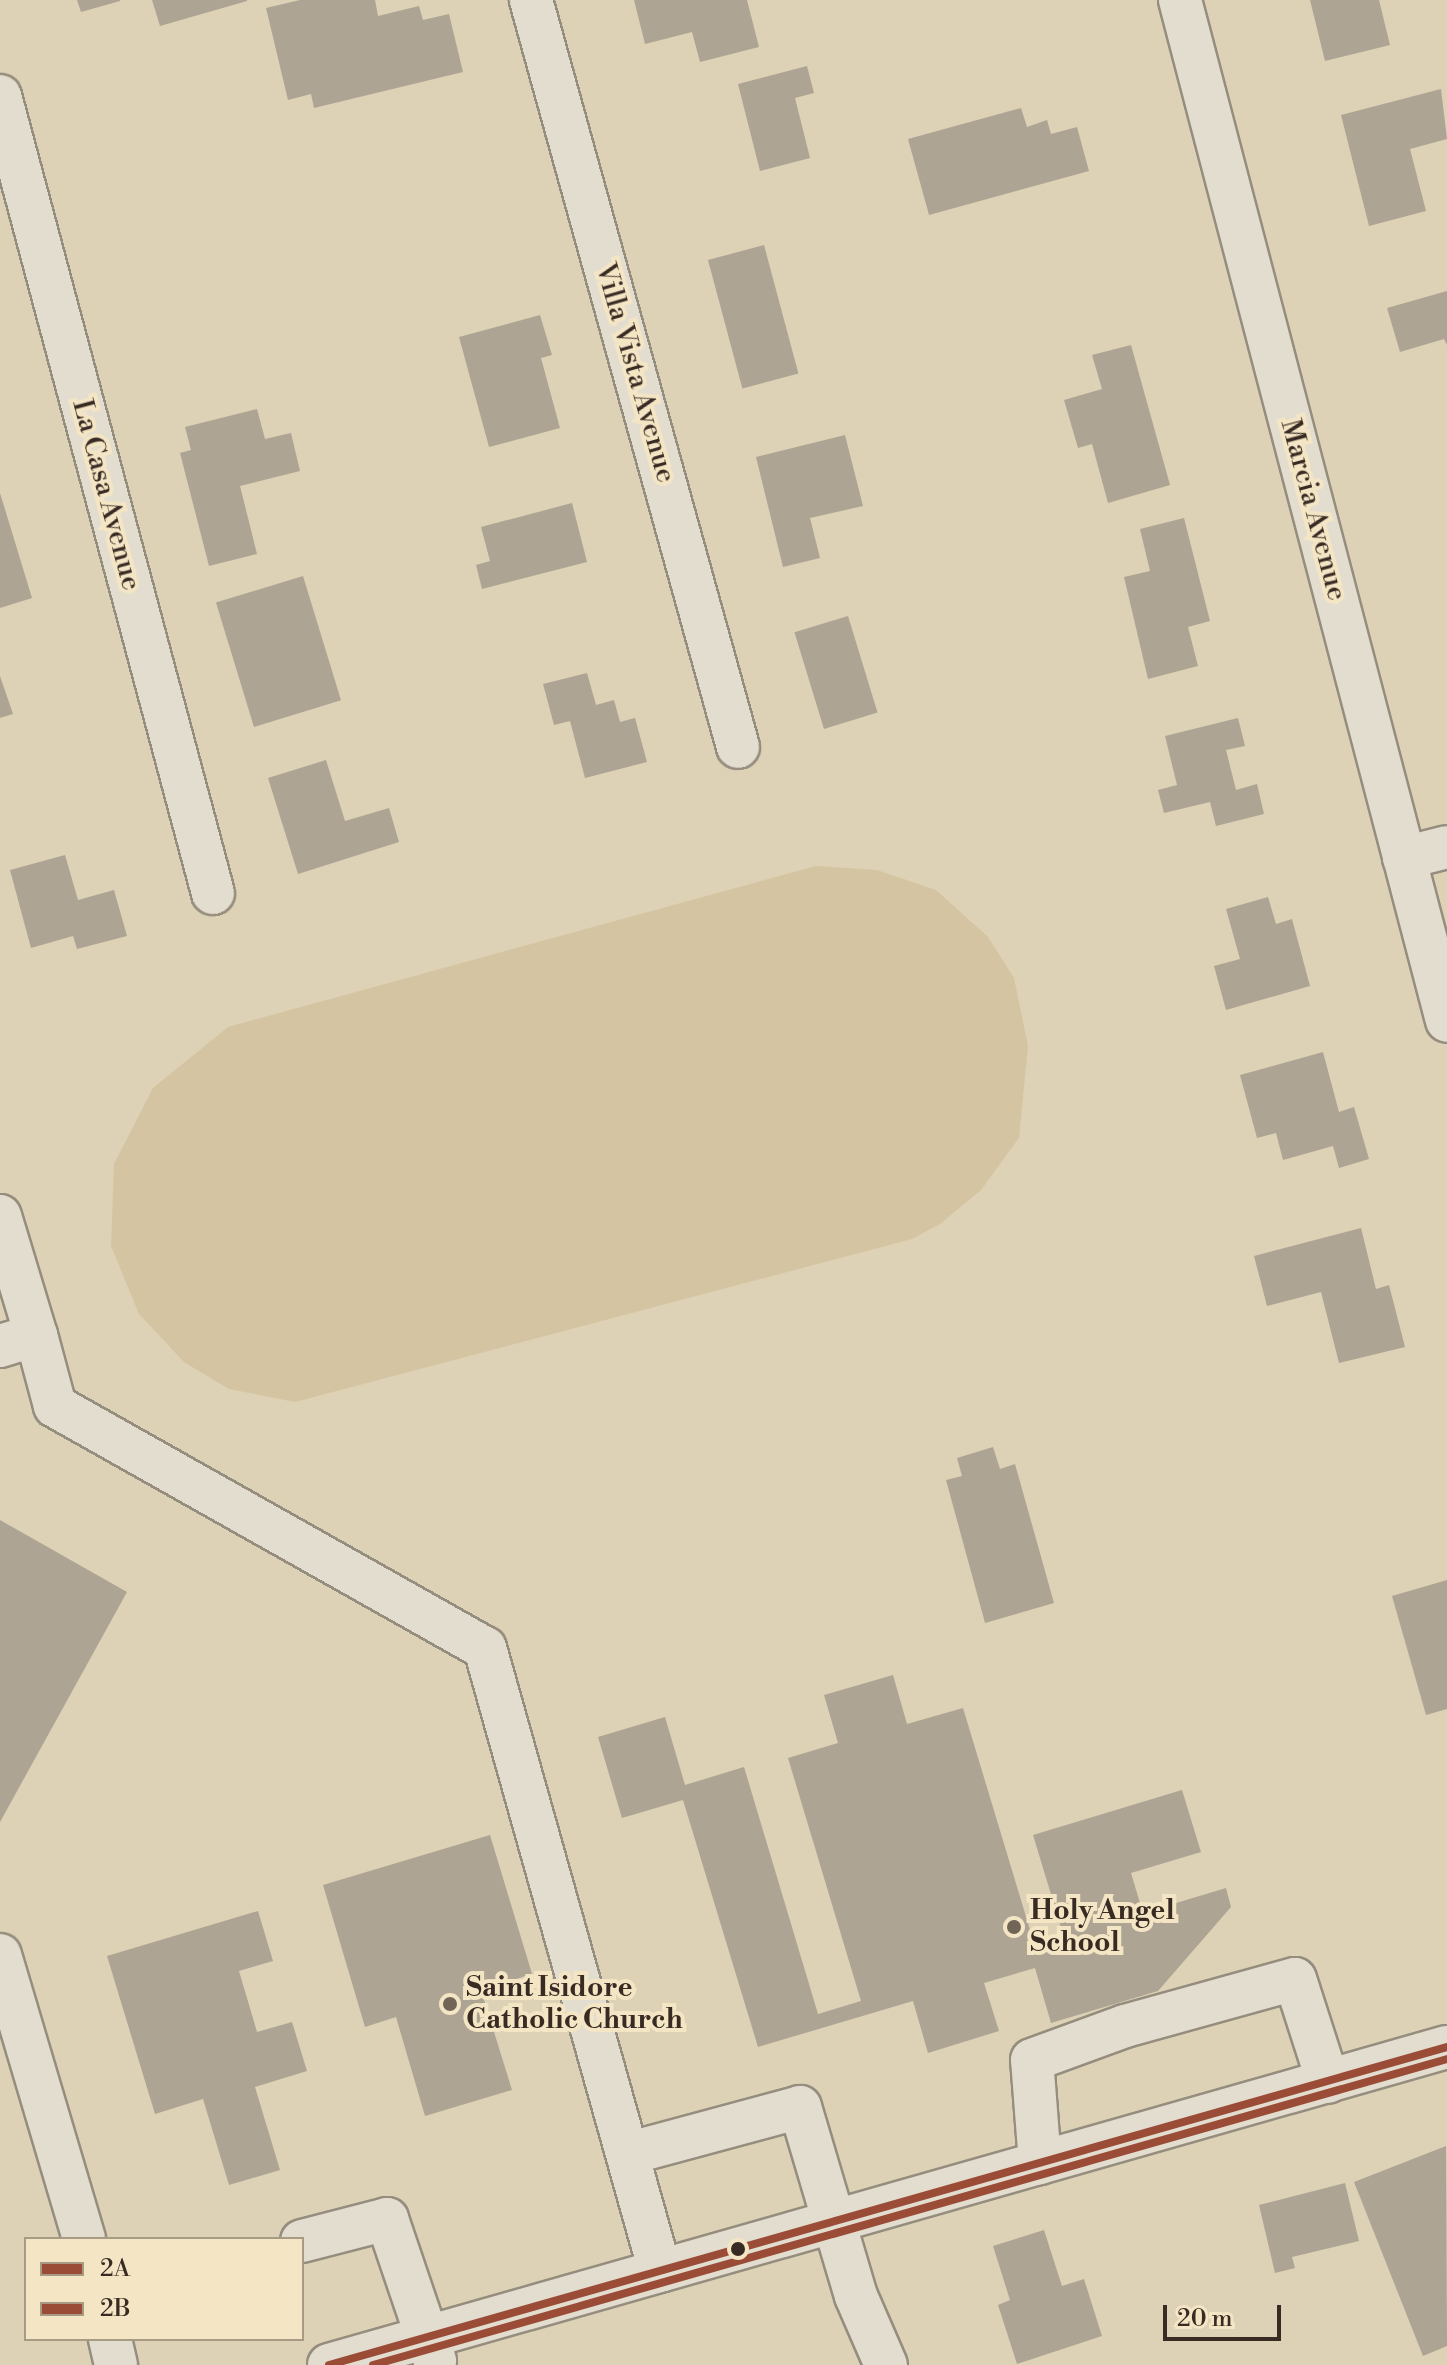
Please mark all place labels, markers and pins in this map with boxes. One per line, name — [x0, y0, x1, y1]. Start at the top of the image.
place label: Holy Angel School — [1030, 1894, 1175, 1960]
marker: Holy Angel School — [1005, 1918, 1023, 1936]
place label: Saint Isidore Catholic Church — [466, 1971, 683, 2037]
marker: Saint Isidore Catholic Church — [441, 1995, 459, 2013]
unlabelled marker — [730, 2241, 746, 2257]

